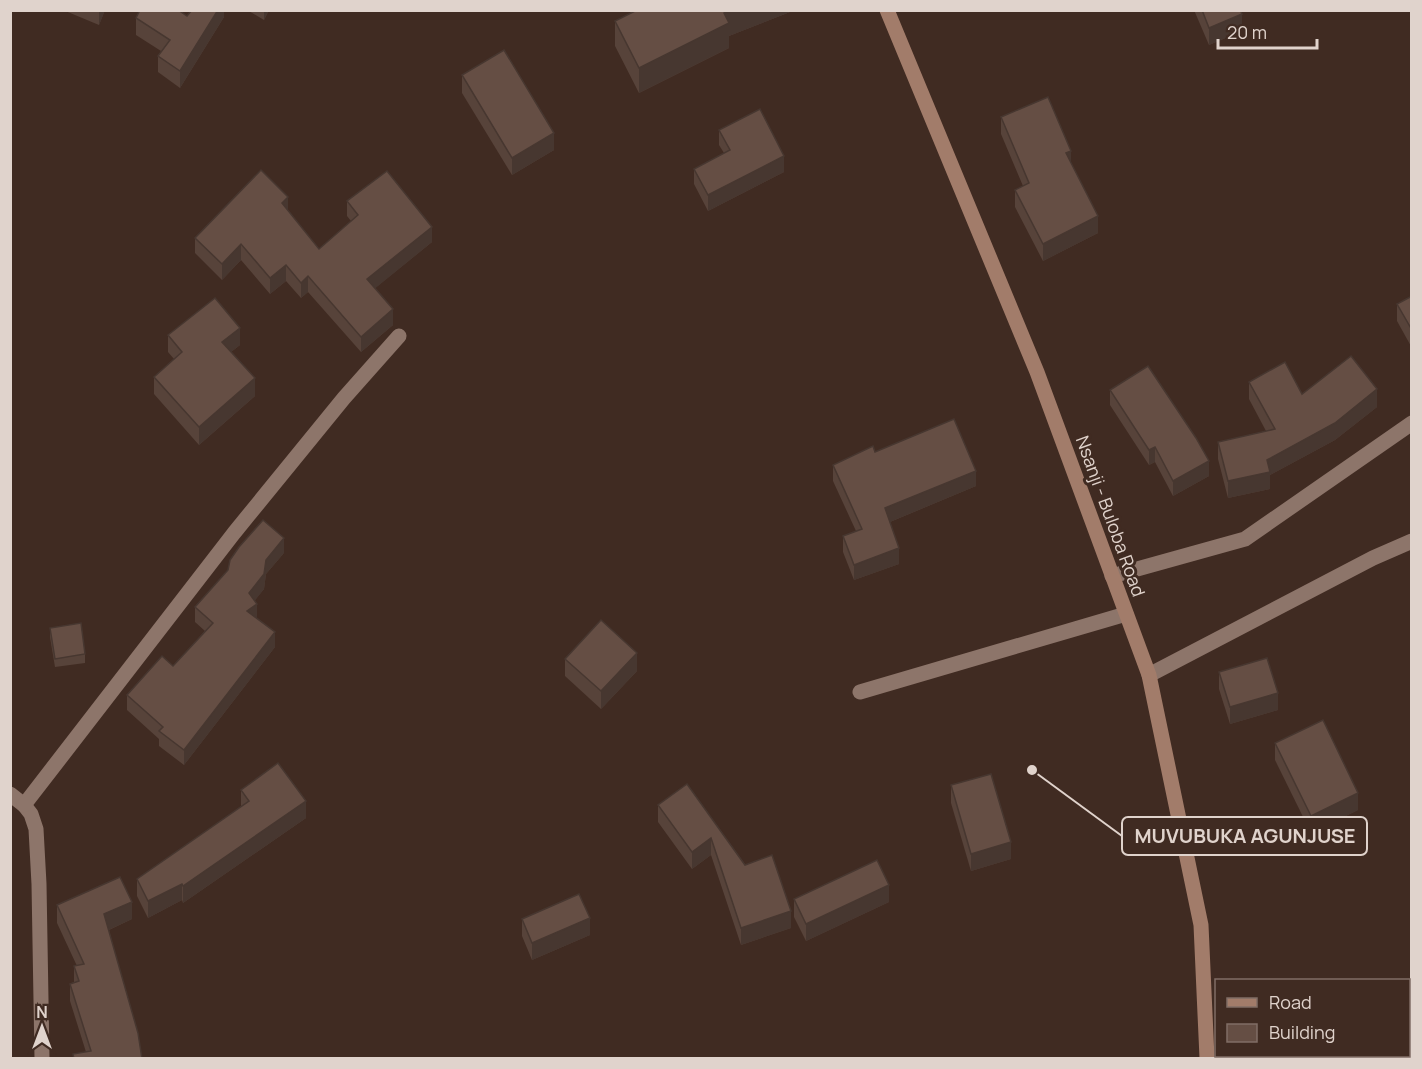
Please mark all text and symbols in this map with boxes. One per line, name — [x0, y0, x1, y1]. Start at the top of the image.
scale bar — [1218, 12, 1317, 50]
text: 20 m — [1227, 20, 1267, 44]
street label: Nsanji - Buloba Road — [1071, 432, 1151, 600]
callout: MUVUBUKA AGUNJUSE — [1122, 817, 1367, 855]
text: MUVUBUKA AGUNJUSE — [1134, 822, 1356, 849]
legend — [1215, 979, 1410, 1057]
text: Road — [1269, 990, 1312, 1014]
north arrow — [12, 997, 72, 1057]
text: N — [36, 1001, 48, 1023]
text: Building — [1269, 1020, 1335, 1044]

